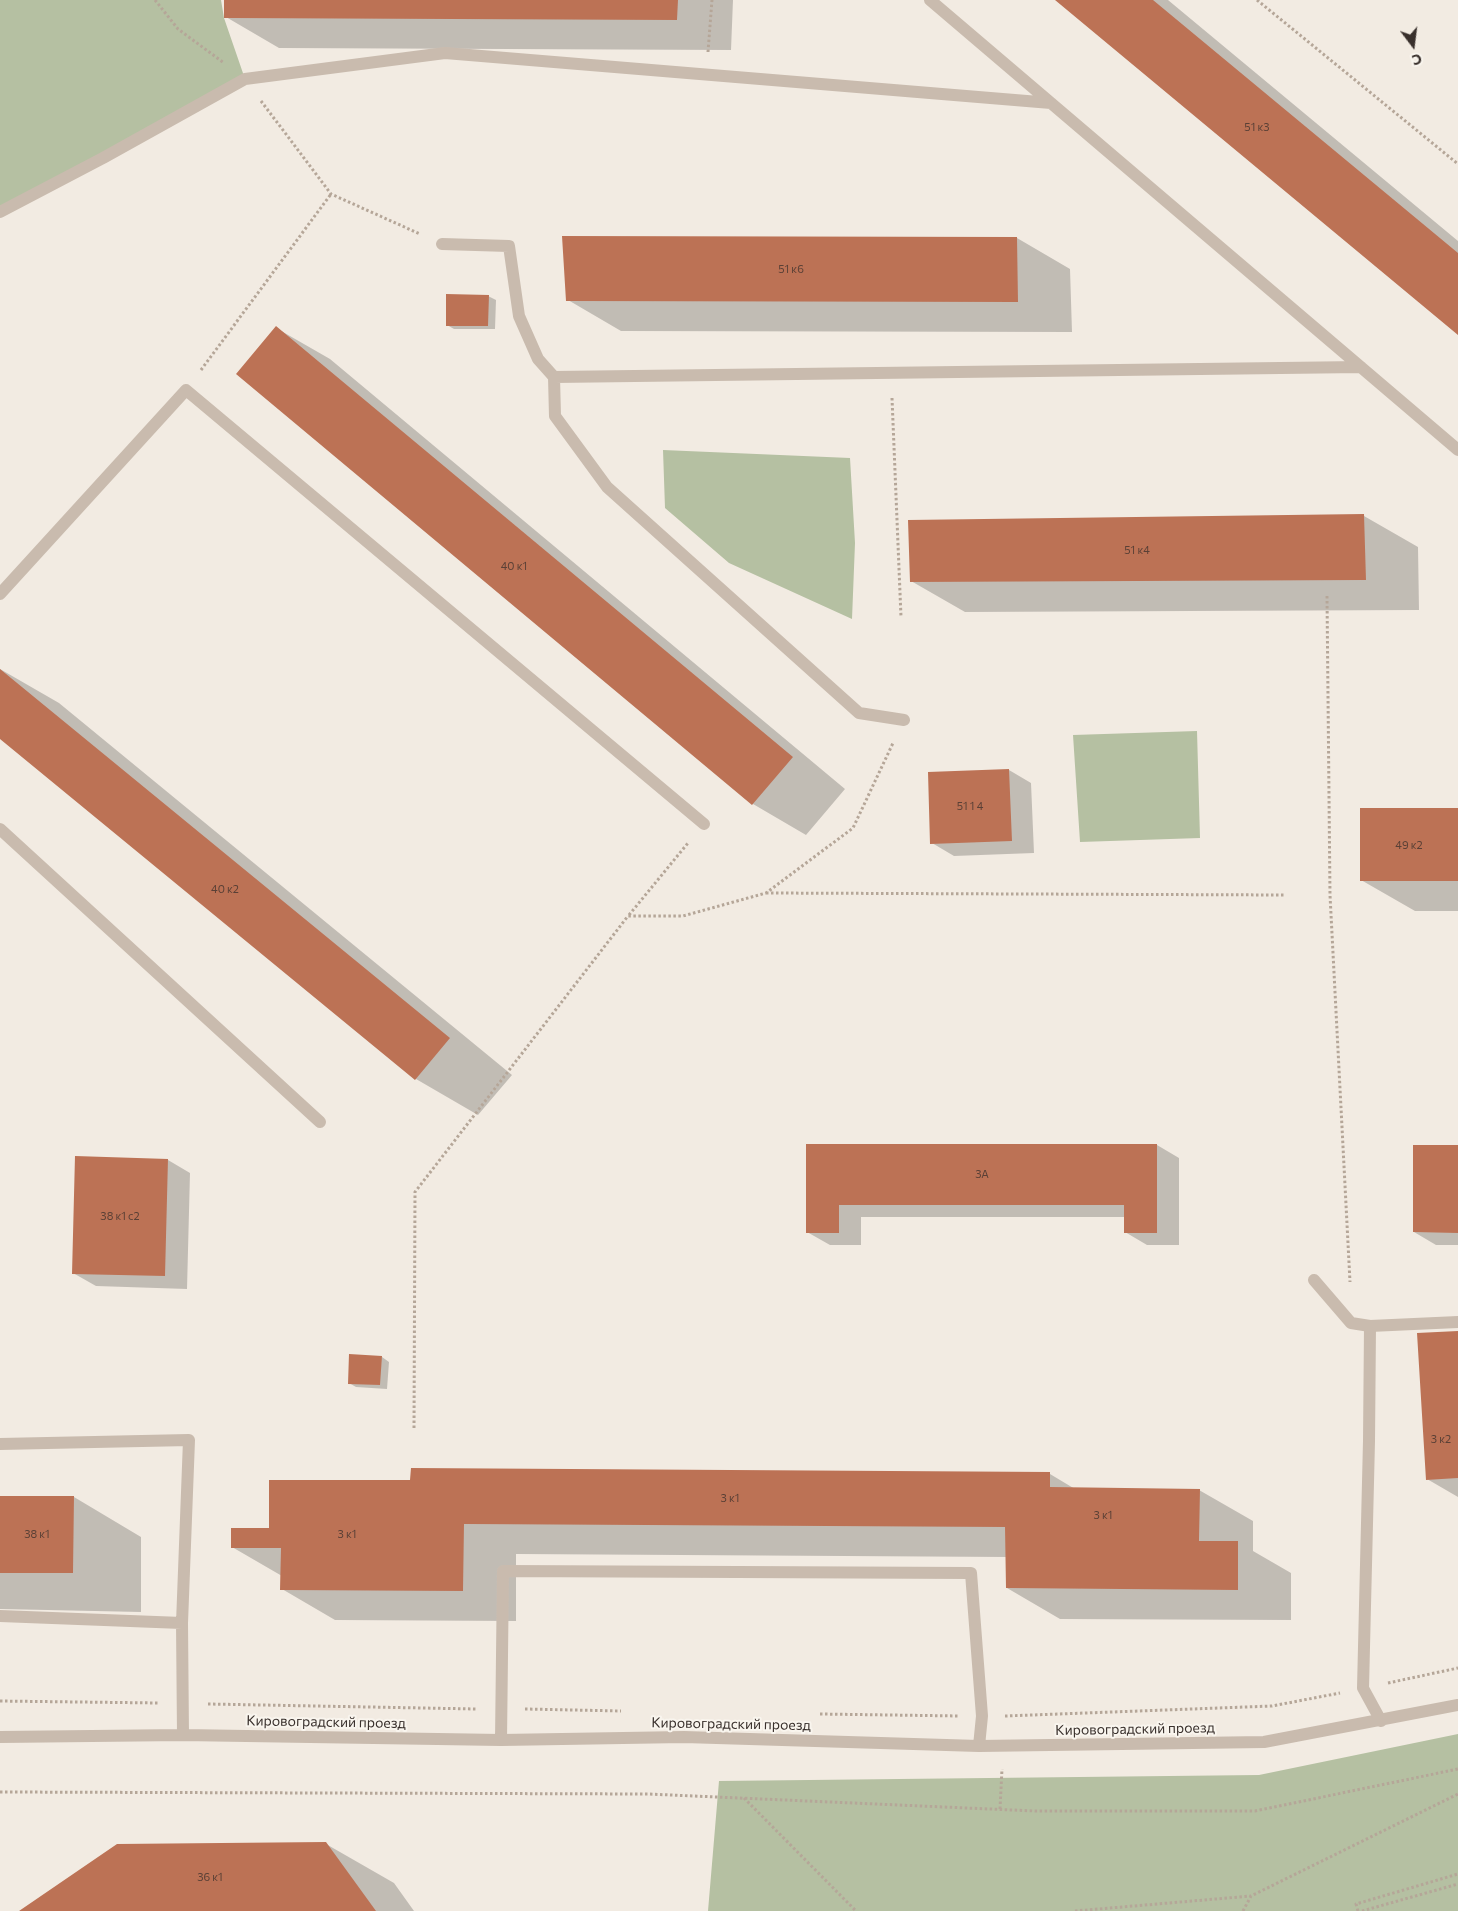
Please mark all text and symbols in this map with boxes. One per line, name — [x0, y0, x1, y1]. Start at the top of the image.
north arrow — [1388, 20, 1438, 70]
text: С — [1410, 51, 1424, 69]
house number: 51 к3 — [1244, 120, 1270, 134]
house number: 51 к6 — [778, 262, 804, 276]
house number: 51 к4 — [1124, 543, 1150, 557]
house number: 40 к1 — [501, 559, 527, 573]
house number: 51 1 4 — [957, 799, 983, 813]
house number: 49 к2 — [1395, 838, 1423, 852]
house number: 40 к2 — [211, 882, 239, 896]
house number: 3А — [975, 1167, 989, 1181]
house number: 38 к1 с2 — [100, 1209, 140, 1223]
house number: 3 к2 — [1431, 1432, 1451, 1446]
house number: 3 к1 — [721, 1491, 739, 1505]
house number: 3 к1 — [1094, 1508, 1112, 1522]
house number: 38 к1 — [24, 1527, 50, 1541]
house number: 3 к1 — [338, 1527, 356, 1541]
street label: Кировоградский проезд — [246, 1712, 406, 1732]
street label: Кировоградский проезд — [651, 1714, 811, 1734]
street label: Кировоградский проезд — [1055, 1719, 1215, 1739]
house number: 36 к1 — [197, 1870, 223, 1884]

